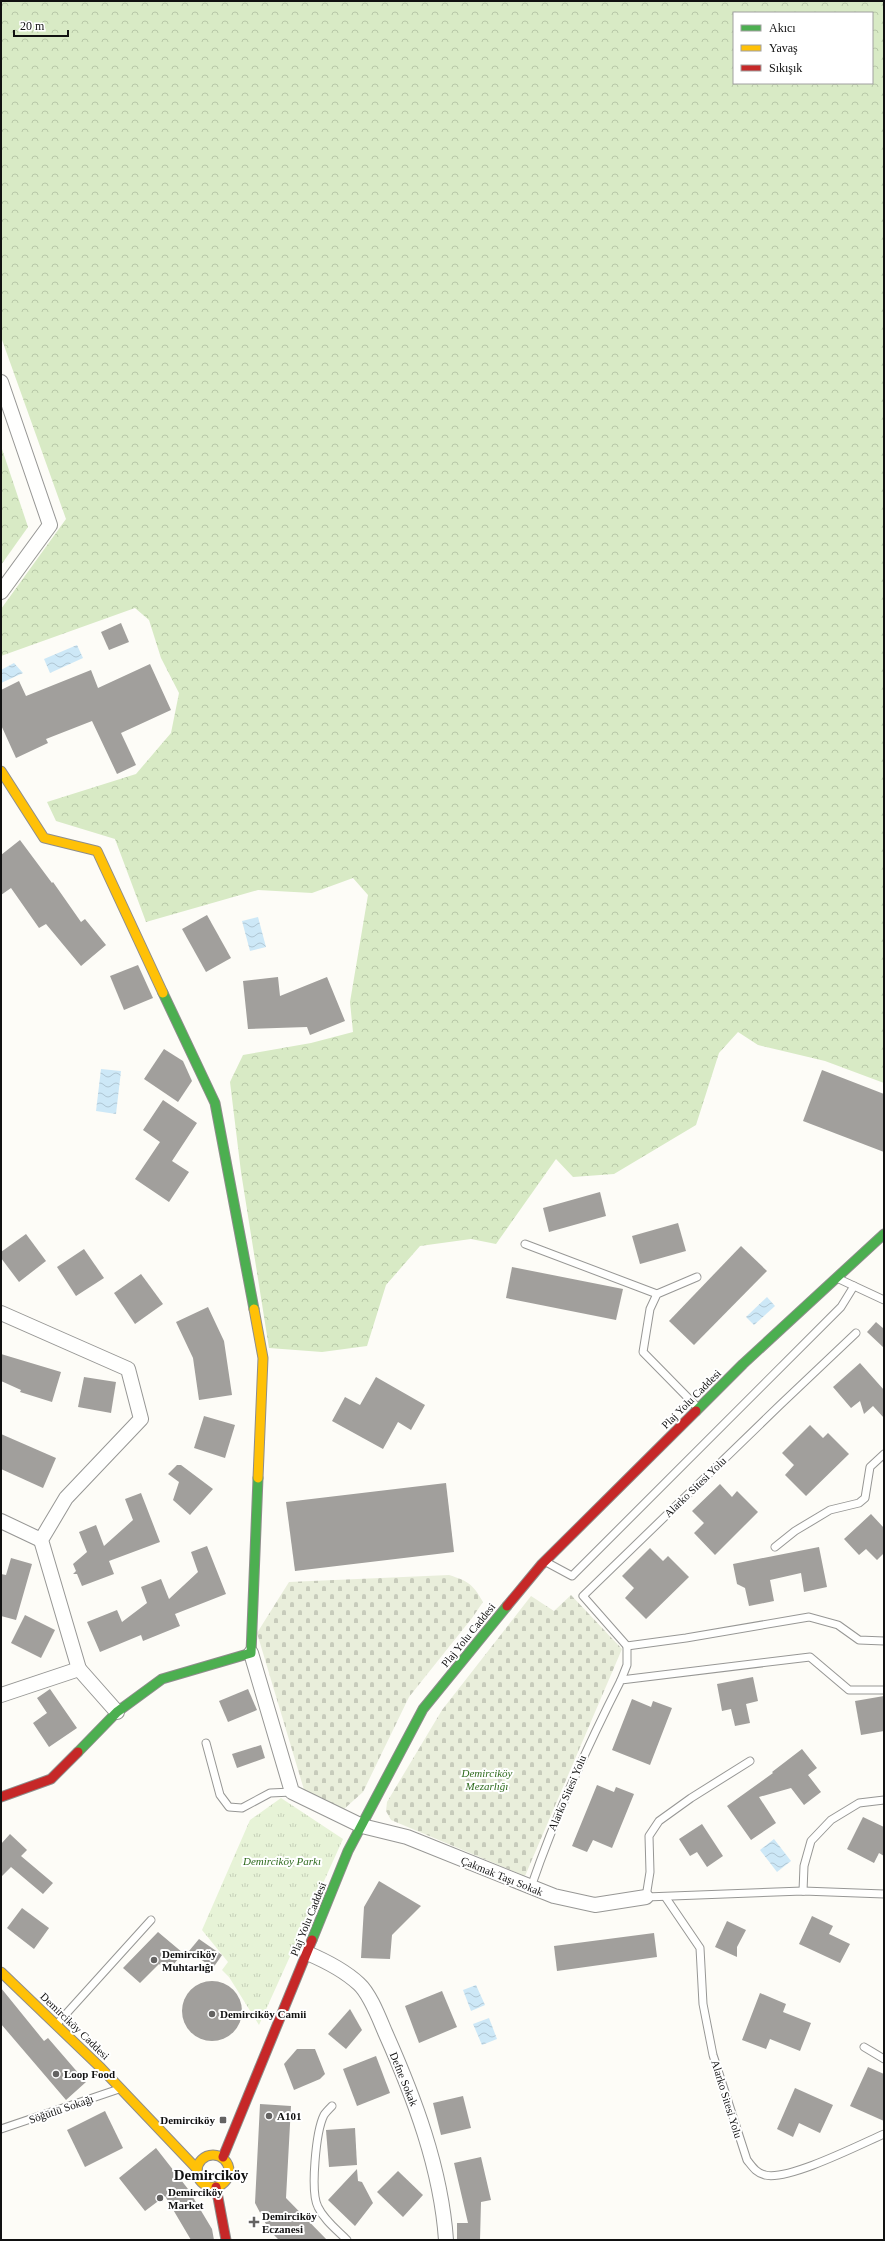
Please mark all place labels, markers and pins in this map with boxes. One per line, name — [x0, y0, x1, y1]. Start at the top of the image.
place label: Demirciköy Muhtarlığı — [162, 1948, 217, 1973]
marker: Demirciköy Muhtarlığı — [149, 1955, 159, 1965]
place label: Demirciköy Camii — [220, 2008, 306, 2020]
marker: Demirciköy Camii — [207, 2009, 217, 2019]
place label: Loop Food — [64, 2068, 115, 2080]
marker: Loop Food — [51, 2069, 61, 2079]
place label: A101 — [277, 2110, 301, 2122]
marker: A101 — [264, 2111, 274, 2121]
place label: Demirciköy — [160, 2114, 215, 2126]
marker: Demirciköy — [218, 2115, 228, 2125]
place label: Demirciköy Market — [168, 2186, 223, 2211]
marker: Demirciköy Market — [155, 2193, 165, 2203]
place label: Demirciköy Eczanesi — [262, 2210, 317, 2235]
marker: Demirciköy Eczanesi — [249, 2217, 259, 2227]

